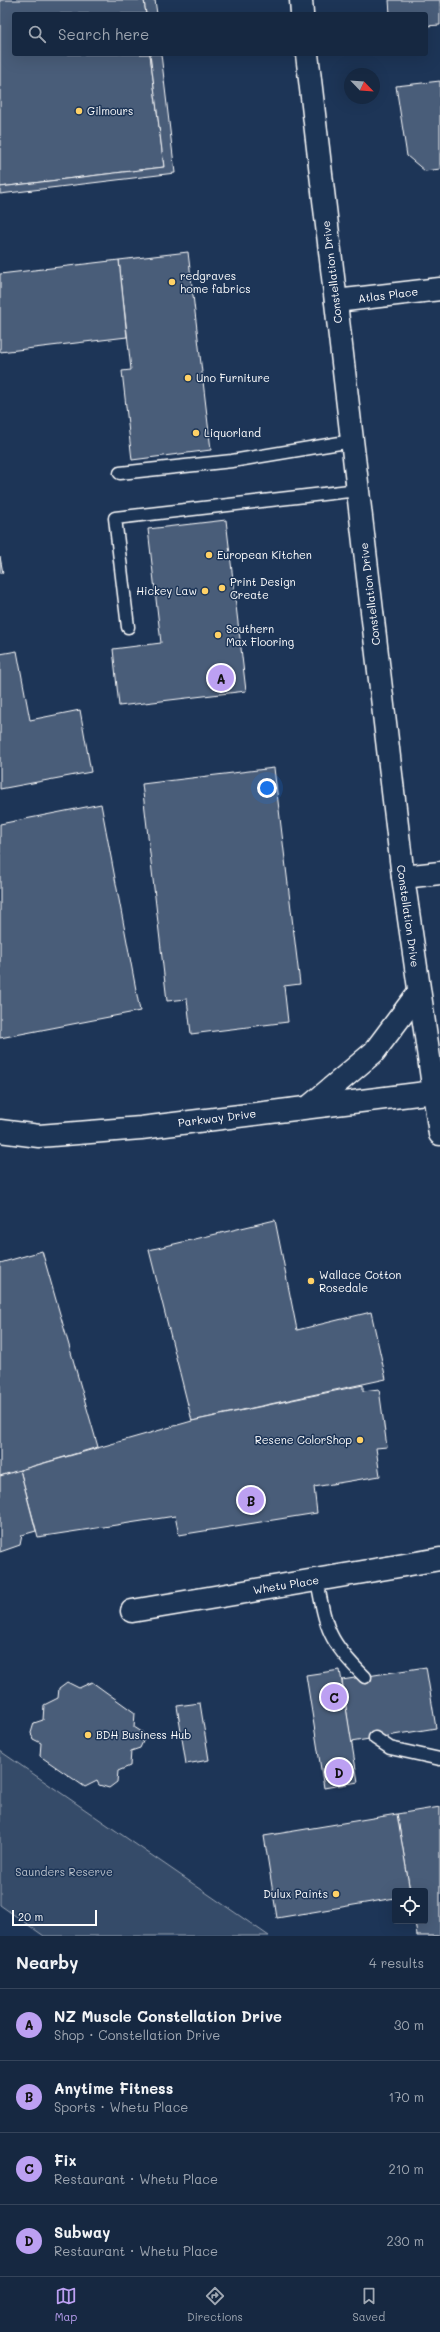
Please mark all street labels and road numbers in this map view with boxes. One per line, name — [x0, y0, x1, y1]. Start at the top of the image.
street label: Constellation Drive — [318, 220, 345, 324]
street label: Atlas Place — [357, 283, 419, 306]
street label: Constellation Drive — [356, 542, 383, 646]
street label: Constellation Drive — [394, 864, 423, 968]
street label: Parkway Drive — [177, 1105, 257, 1130]
street label: Whetu Place — [252, 1572, 320, 1597]

